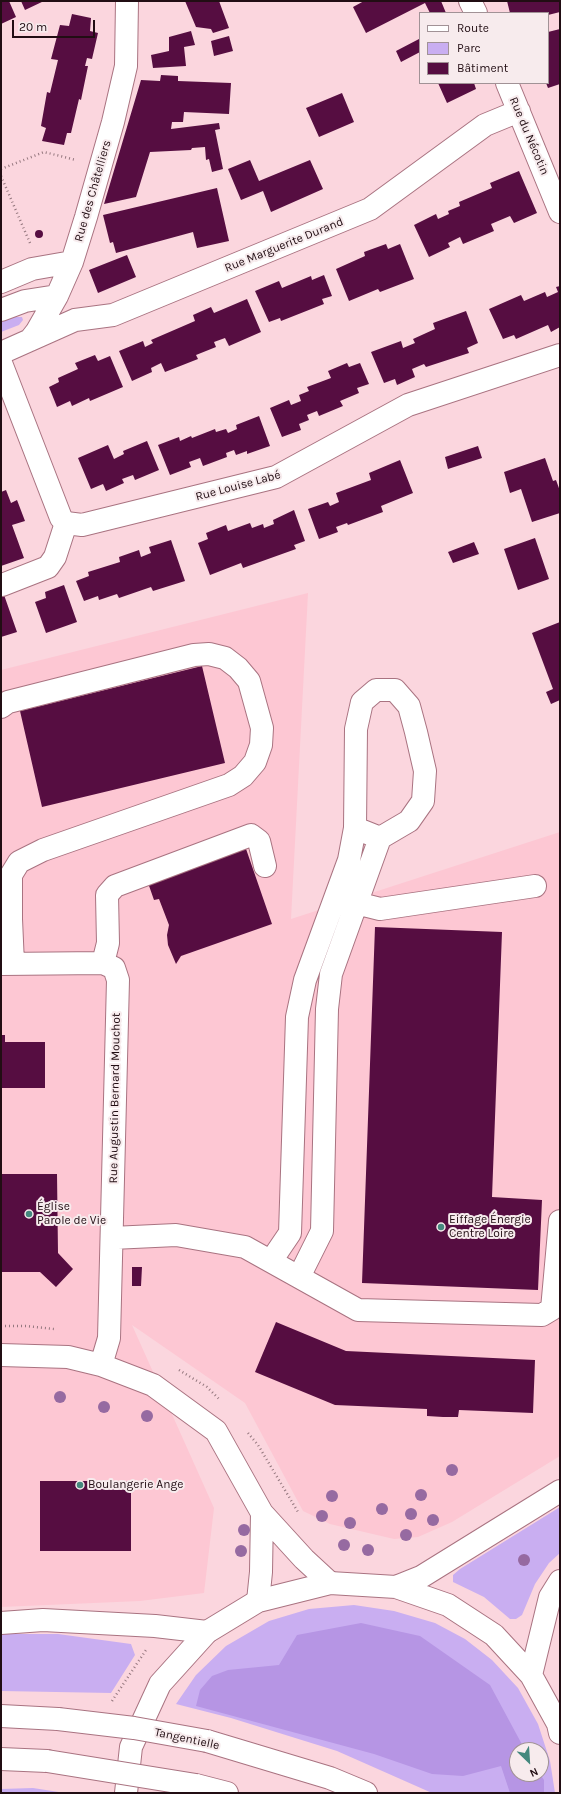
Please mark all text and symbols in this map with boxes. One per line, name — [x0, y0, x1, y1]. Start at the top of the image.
scale bar — [14, 12, 97, 38]
legend — [419, 12, 549, 84]
text: 20 m — [19, 20, 47, 34]
text: Route — [457, 21, 489, 35]
text: Parc — [457, 41, 481, 55]
text: Bâtiment — [457, 61, 508, 75]
street label: Rue du Nécotin — [506, 95, 552, 177]
street label: Rue des Châtelliers — [72, 139, 114, 243]
street label: Rue Marguerite Durand — [223, 215, 345, 275]
street label: Rue Louise Labé — [194, 468, 282, 504]
street label: Rue Augustin Bernard Mouchot — [106, 1012, 124, 1184]
place label: Église Parole de Vie — [37, 1200, 106, 1228]
marker: Église Parole de Vie — [24, 1209, 34, 1219]
place label: Eiffage Énergie Centre Loire — [449, 1213, 531, 1241]
marker: Eiffage Énergie Centre Loire — [436, 1222, 446, 1232]
place label: Boulangerie Ange — [88, 1478, 183, 1492]
marker: Boulangerie Ange — [75, 1480, 85, 1490]
street label: Tangentielle — [153, 1725, 221, 1753]
north arrow — [509, 1742, 549, 1782]
text: N — [528, 1765, 540, 1780]

